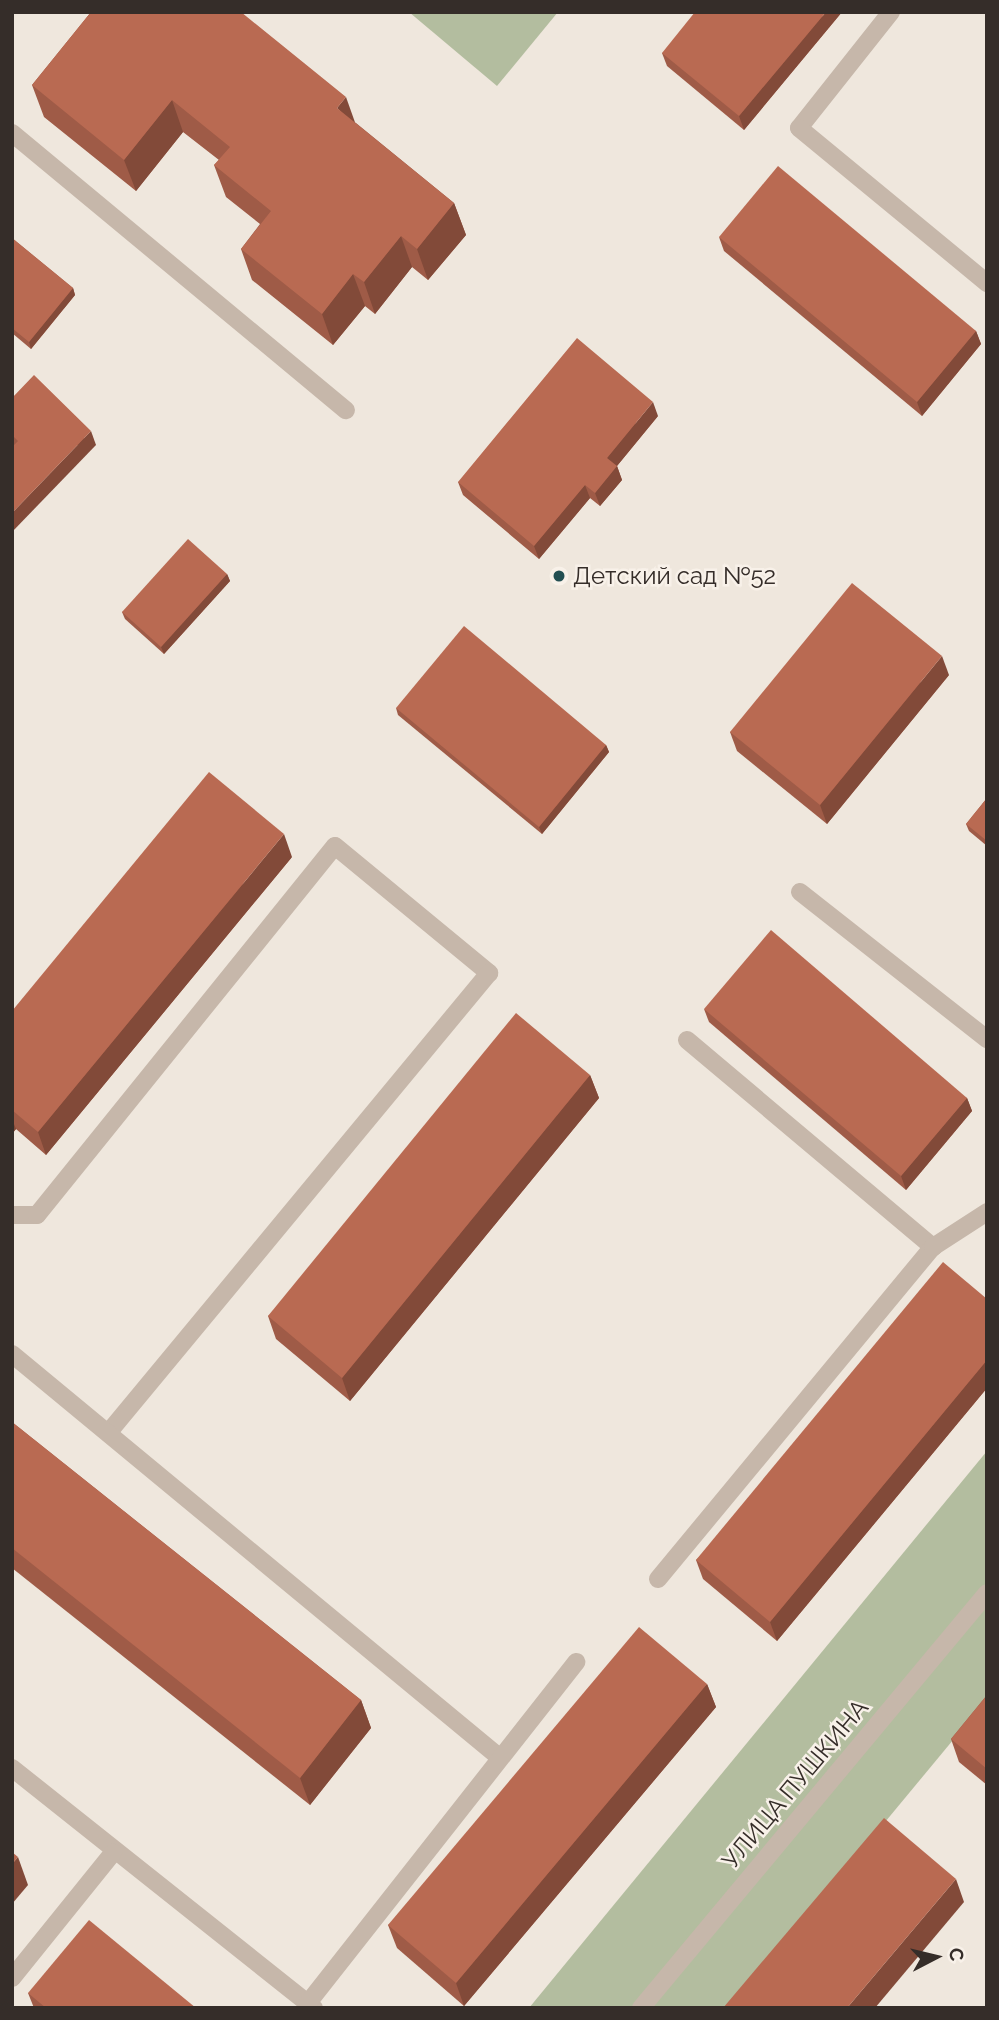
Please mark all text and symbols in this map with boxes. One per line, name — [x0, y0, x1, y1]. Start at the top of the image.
place label: Детский сад №52 — [573, 562, 776, 590]
marker: Детский сад №52 — [551, 568, 567, 584]
street label: УЛИЦА ПУШКИНА — [716, 1693, 874, 1875]
north arrow — [901, 1922, 971, 1992]
text: С — [945, 1947, 969, 1962]

